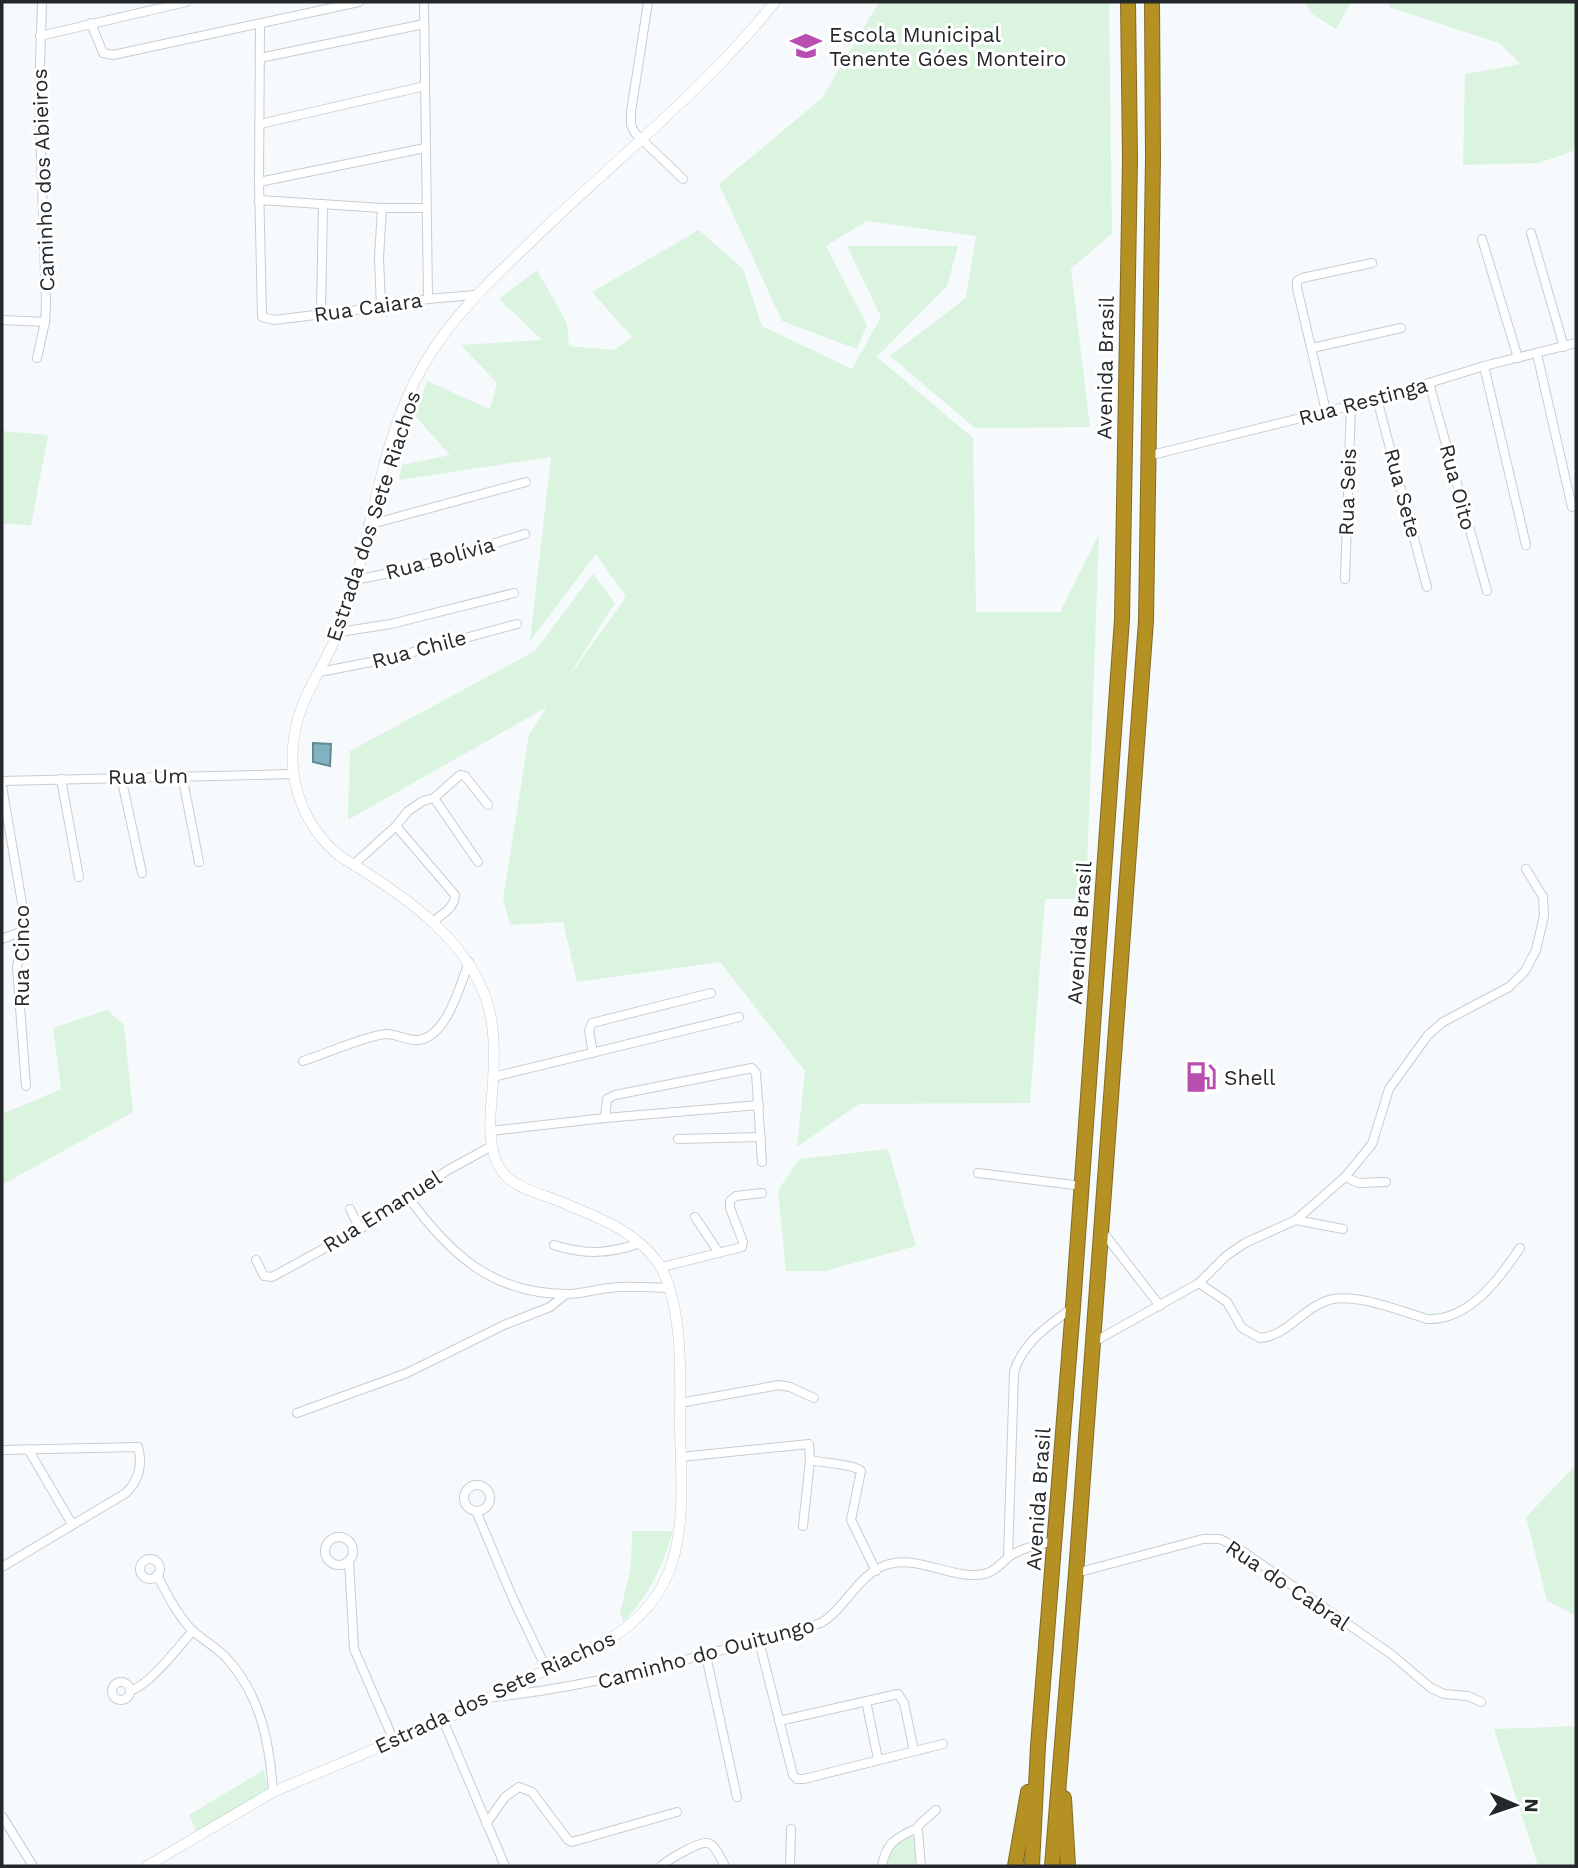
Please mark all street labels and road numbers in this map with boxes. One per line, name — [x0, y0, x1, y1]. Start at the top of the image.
street label: Caminho dos Abieiros — [27, 68, 59, 292]
street label: Rua Caiara — [312, 287, 424, 327]
street label: Avenida Brasil — [1091, 295, 1119, 440]
street label: Rua Restinga — [1296, 372, 1430, 430]
street label: Estrada dos Sete Riachos — [321, 387, 425, 645]
street label: Rua Oito — [1435, 441, 1481, 533]
street label: Rua Sete — [1379, 446, 1427, 540]
street label: Rua Seis — [1333, 448, 1361, 536]
street label: Rua Bolívia — [383, 531, 497, 585]
street label: Rua Chile — [369, 624, 469, 674]
street label: Rua Um — [108, 763, 188, 789]
street label: Avenida Brasil — [1062, 860, 1097, 1005]
street label: Rua Cinco — [9, 905, 34, 1007]
street label: Rua Emanuel — [318, 1164, 446, 1257]
street label: Avenida Brasil — [1021, 1426, 1056, 1571]
street label: Rua do Cabral — [1221, 1534, 1355, 1636]
street label: Caminho do Ouitungo — [595, 1612, 817, 1694]
street label: Estrada dos Sete Riachos — [371, 1625, 619, 1759]

